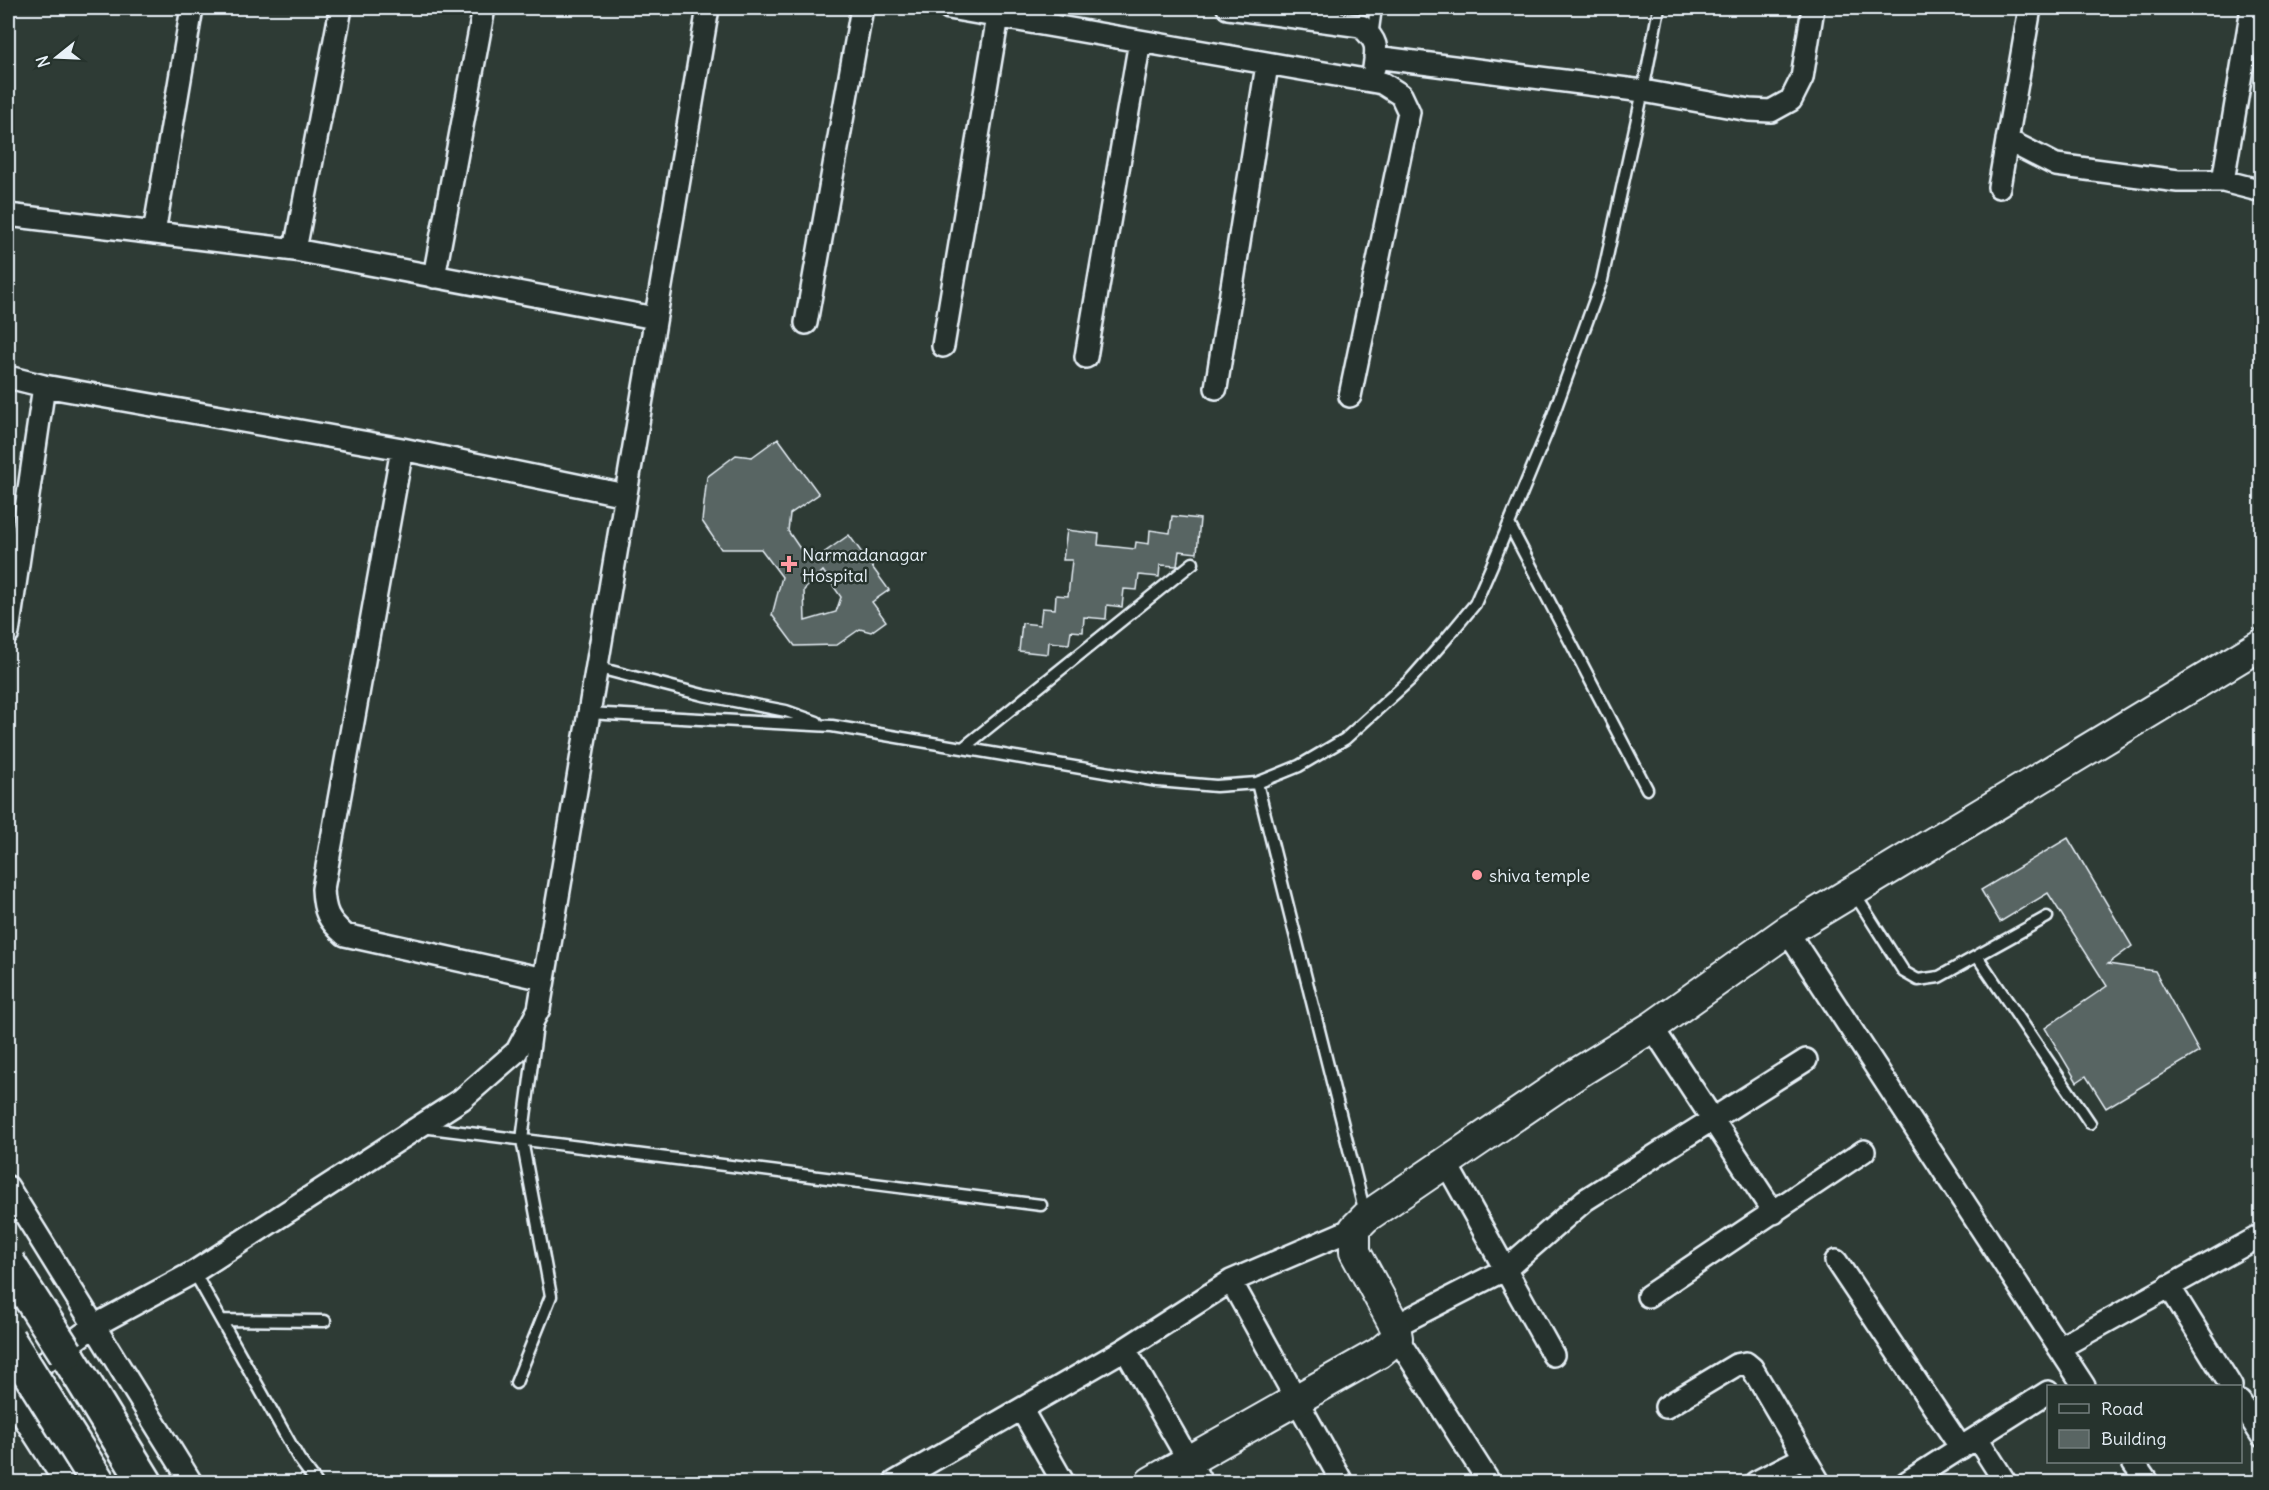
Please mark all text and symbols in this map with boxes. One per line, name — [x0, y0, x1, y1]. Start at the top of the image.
north arrow — [27, 27, 87, 87]
text: N — [32, 53, 54, 70]
place label: Narmadanagar Hospital — [802, 543, 928, 587]
marker: Narmadanagar Hospital — [780, 555, 798, 573]
place label: shiva temple — [1489, 864, 1590, 887]
marker: shiva temple — [1470, 868, 1484, 882]
legend — [2047, 1385, 2242, 1463]
text: Road — [2101, 1397, 2144, 1420]
text: Building — [2101, 1427, 2166, 1450]

